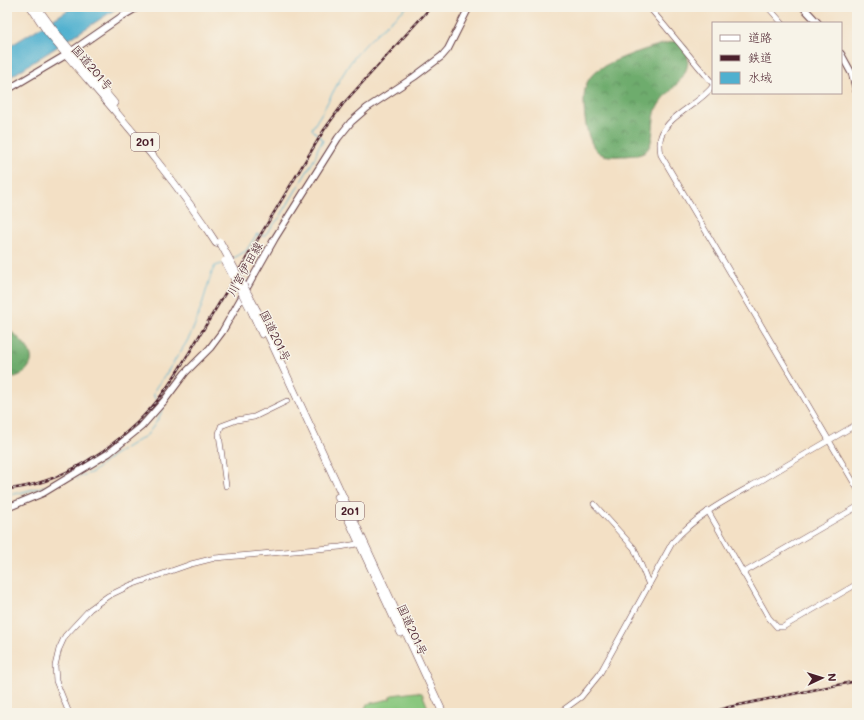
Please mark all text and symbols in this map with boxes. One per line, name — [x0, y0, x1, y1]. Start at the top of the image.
legend — [712, 22, 842, 94]
text: 道路 — [748, 29, 772, 45]
street label: 国道201号 — [69, 41, 117, 94]
text: 鉄道 — [748, 49, 772, 65]
text: 水域 — [748, 69, 772, 85]
road number: 201 — [131, 133, 159, 151]
street label: 川宮伊田線 — [223, 238, 266, 299]
street label: 国道201号 — [257, 307, 295, 364]
road number: 201 — [336, 502, 364, 520]
street label: 国道201号 — [394, 601, 432, 658]
north arrow — [802, 658, 842, 698]
text: N — [825, 673, 840, 682]

